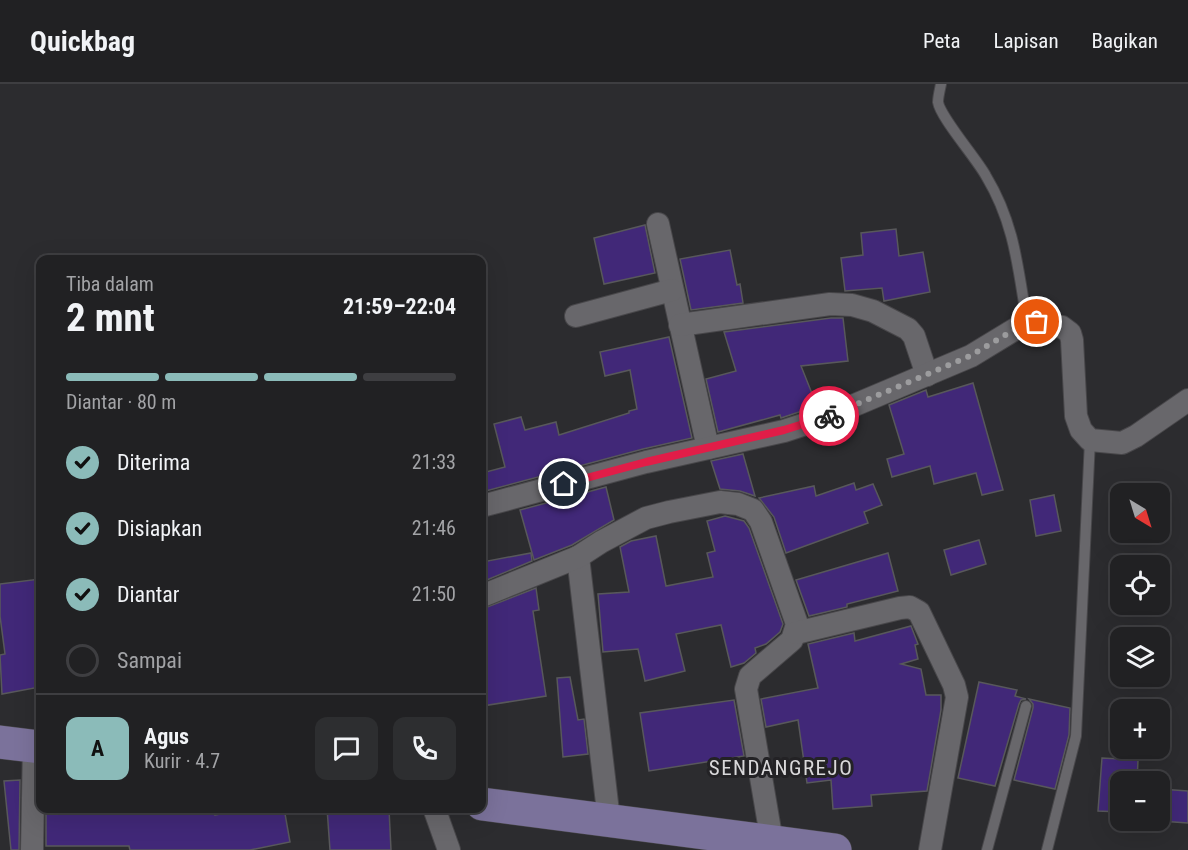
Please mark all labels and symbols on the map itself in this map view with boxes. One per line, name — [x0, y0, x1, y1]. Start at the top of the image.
pin — [1011, 296, 1062, 347]
courier — [799, 386, 859, 446]
pin — [538, 458, 589, 509]
north arrow — [1110, 483, 1170, 543]
district label: SENDANGREJO — [709, 756, 853, 780]

